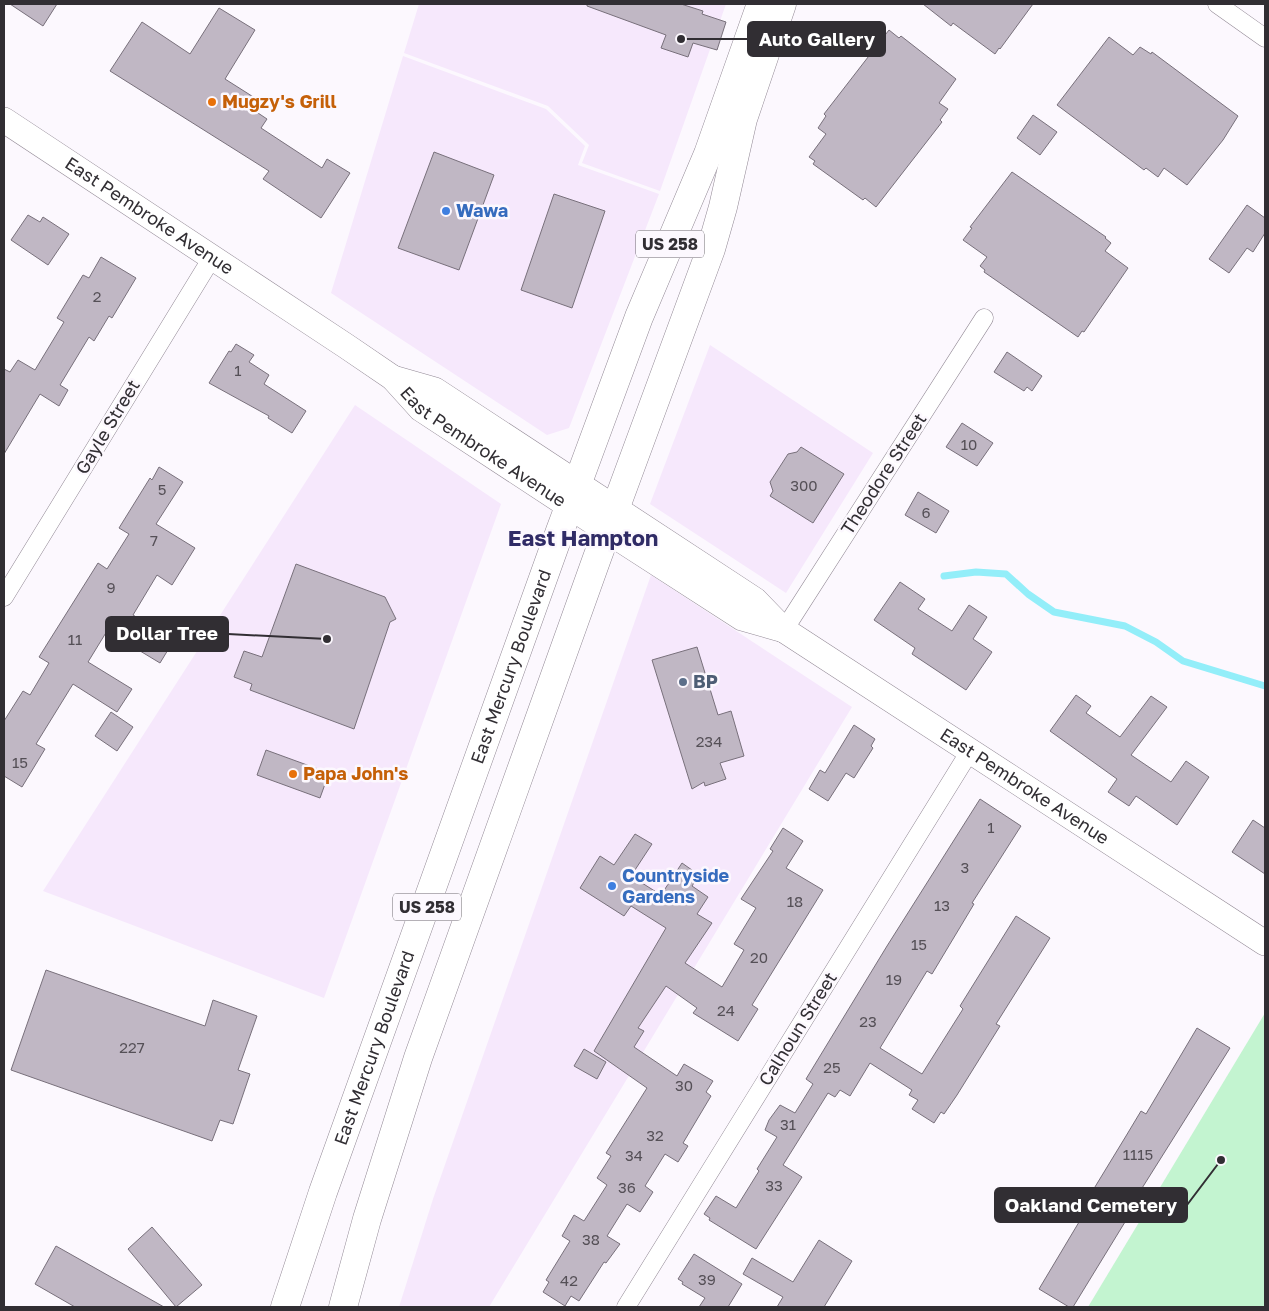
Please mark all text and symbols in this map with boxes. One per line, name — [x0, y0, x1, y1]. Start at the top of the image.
callout: Auto Gallery — [748, 22, 885, 56]
text: Auto Gallery — [759, 27, 876, 50]
place label: Mugzy's Grill — [222, 90, 337, 112]
marker: Mugzy's Grill — [206, 96, 218, 108]
street label: East Pembroke Avenue — [61, 152, 238, 279]
place label: Wawa — [456, 199, 508, 221]
marker: Wawa — [440, 205, 452, 217]
road number: US 258 — [636, 230, 704, 258]
house number: 2 — [93, 287, 101, 305]
house number: 1 — [234, 361, 242, 379]
street label: Gayle Street — [70, 375, 144, 478]
street label: East Pembroke Avenue — [396, 381, 571, 511]
street label: Theodore Street — [836, 409, 931, 538]
house number: 10 — [961, 435, 977, 453]
house number: 300 — [790, 476, 818, 494]
house number: 5 — [158, 480, 166, 498]
house number: 6 — [921, 503, 931, 521]
district label: East Hampton — [508, 524, 658, 551]
house number: 7 — [150, 531, 158, 549]
street label: East Mercury Boulevard — [465, 566, 555, 767]
house number: 9 — [106, 578, 116, 596]
callout: Dollar Tree — [106, 617, 228, 651]
text: Dollar Tree — [116, 621, 218, 644]
house number: 11 — [68, 630, 82, 648]
place label: BP — [693, 670, 718, 692]
marker: BP — [677, 676, 689, 688]
street label: East Pembroke Avenue — [936, 723, 1114, 849]
house number: 234 — [696, 732, 722, 750]
house number: 15 — [12, 753, 28, 771]
place label: Papa John's — [303, 762, 408, 784]
marker: Papa John's — [287, 768, 299, 780]
house number: 1 — [987, 818, 995, 836]
house number: 3 — [961, 858, 969, 876]
place label: Countryside Gardens — [622, 864, 730, 907]
marker: Countryside Gardens — [606, 880, 618, 892]
house number: 18 — [787, 892, 803, 910]
road number: US 258 — [393, 894, 461, 920]
house number: 13 — [934, 896, 950, 914]
house number: 15 — [911, 935, 927, 953]
street label: East Mercury Boulevard — [329, 948, 419, 1148]
house number: 20 — [750, 948, 768, 966]
street label: Calhoun Street — [753, 968, 841, 1089]
house number: 19 — [886, 970, 902, 988]
house number: 24 — [717, 1001, 735, 1019]
house number: 23 — [859, 1012, 877, 1030]
house number: 227 — [119, 1038, 145, 1056]
house number: 25 — [823, 1058, 841, 1076]
house number: 30 — [675, 1076, 693, 1094]
house number: 31 — [780, 1115, 796, 1133]
house number: 32 — [646, 1126, 664, 1144]
house number: 1115 — [1123, 1145, 1153, 1163]
house number: 34 — [625, 1146, 643, 1164]
house number: 33 — [765, 1176, 783, 1194]
house number: 36 — [618, 1178, 636, 1196]
callout: Oakland Cemetery — [995, 1188, 1187, 1222]
text: Oakland Cemetery — [1005, 1193, 1178, 1216]
house number: 38 — [582, 1230, 600, 1248]
house number: 39 — [698, 1270, 716, 1288]
house number: 42 — [560, 1271, 578, 1289]

